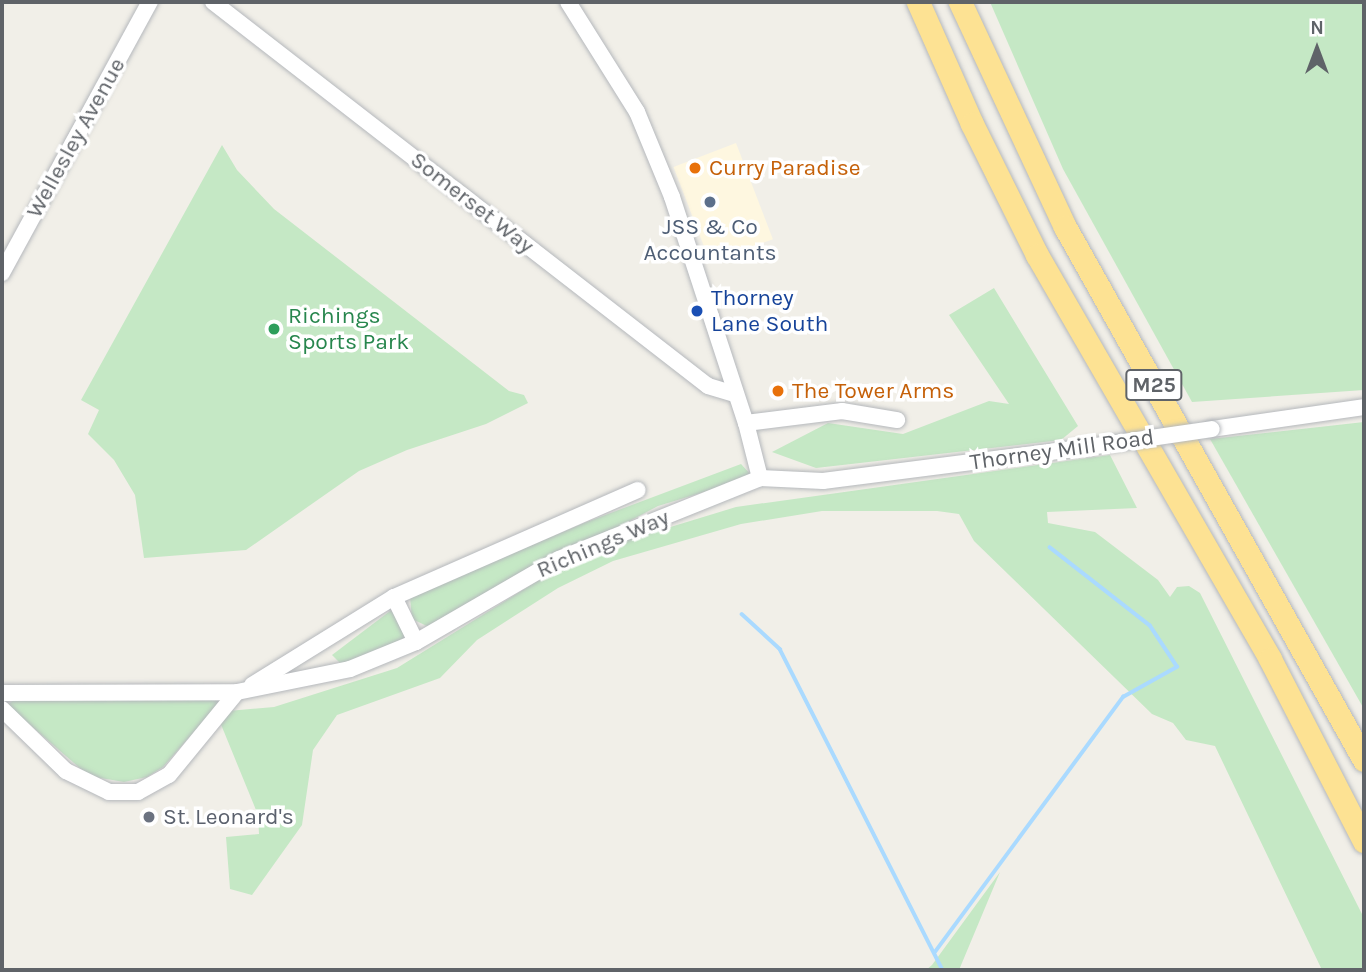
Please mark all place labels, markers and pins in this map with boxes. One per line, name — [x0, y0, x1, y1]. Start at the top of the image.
place label: Curry Paradise — [709, 154, 861, 182]
marker: Curry Paradise — [687, 160, 703, 176]
marker: JSS & Co Accountants — [702, 194, 718, 210]
place label: JSS & Co Accountants — [643, 213, 777, 267]
place label: Thorney Lane South — [711, 284, 828, 338]
place label: Richings Sports Park — [288, 302, 409, 356]
marker: Thorney Lane South — [689, 303, 705, 319]
marker: Richings Sports Park — [266, 321, 282, 337]
place label: The Tower Arms — [792, 377, 954, 405]
marker: The Tower Arms — [770, 383, 786, 399]
place label: St. Leonard's — [163, 803, 294, 831]
marker: St. Leonard's — [141, 809, 157, 825]

